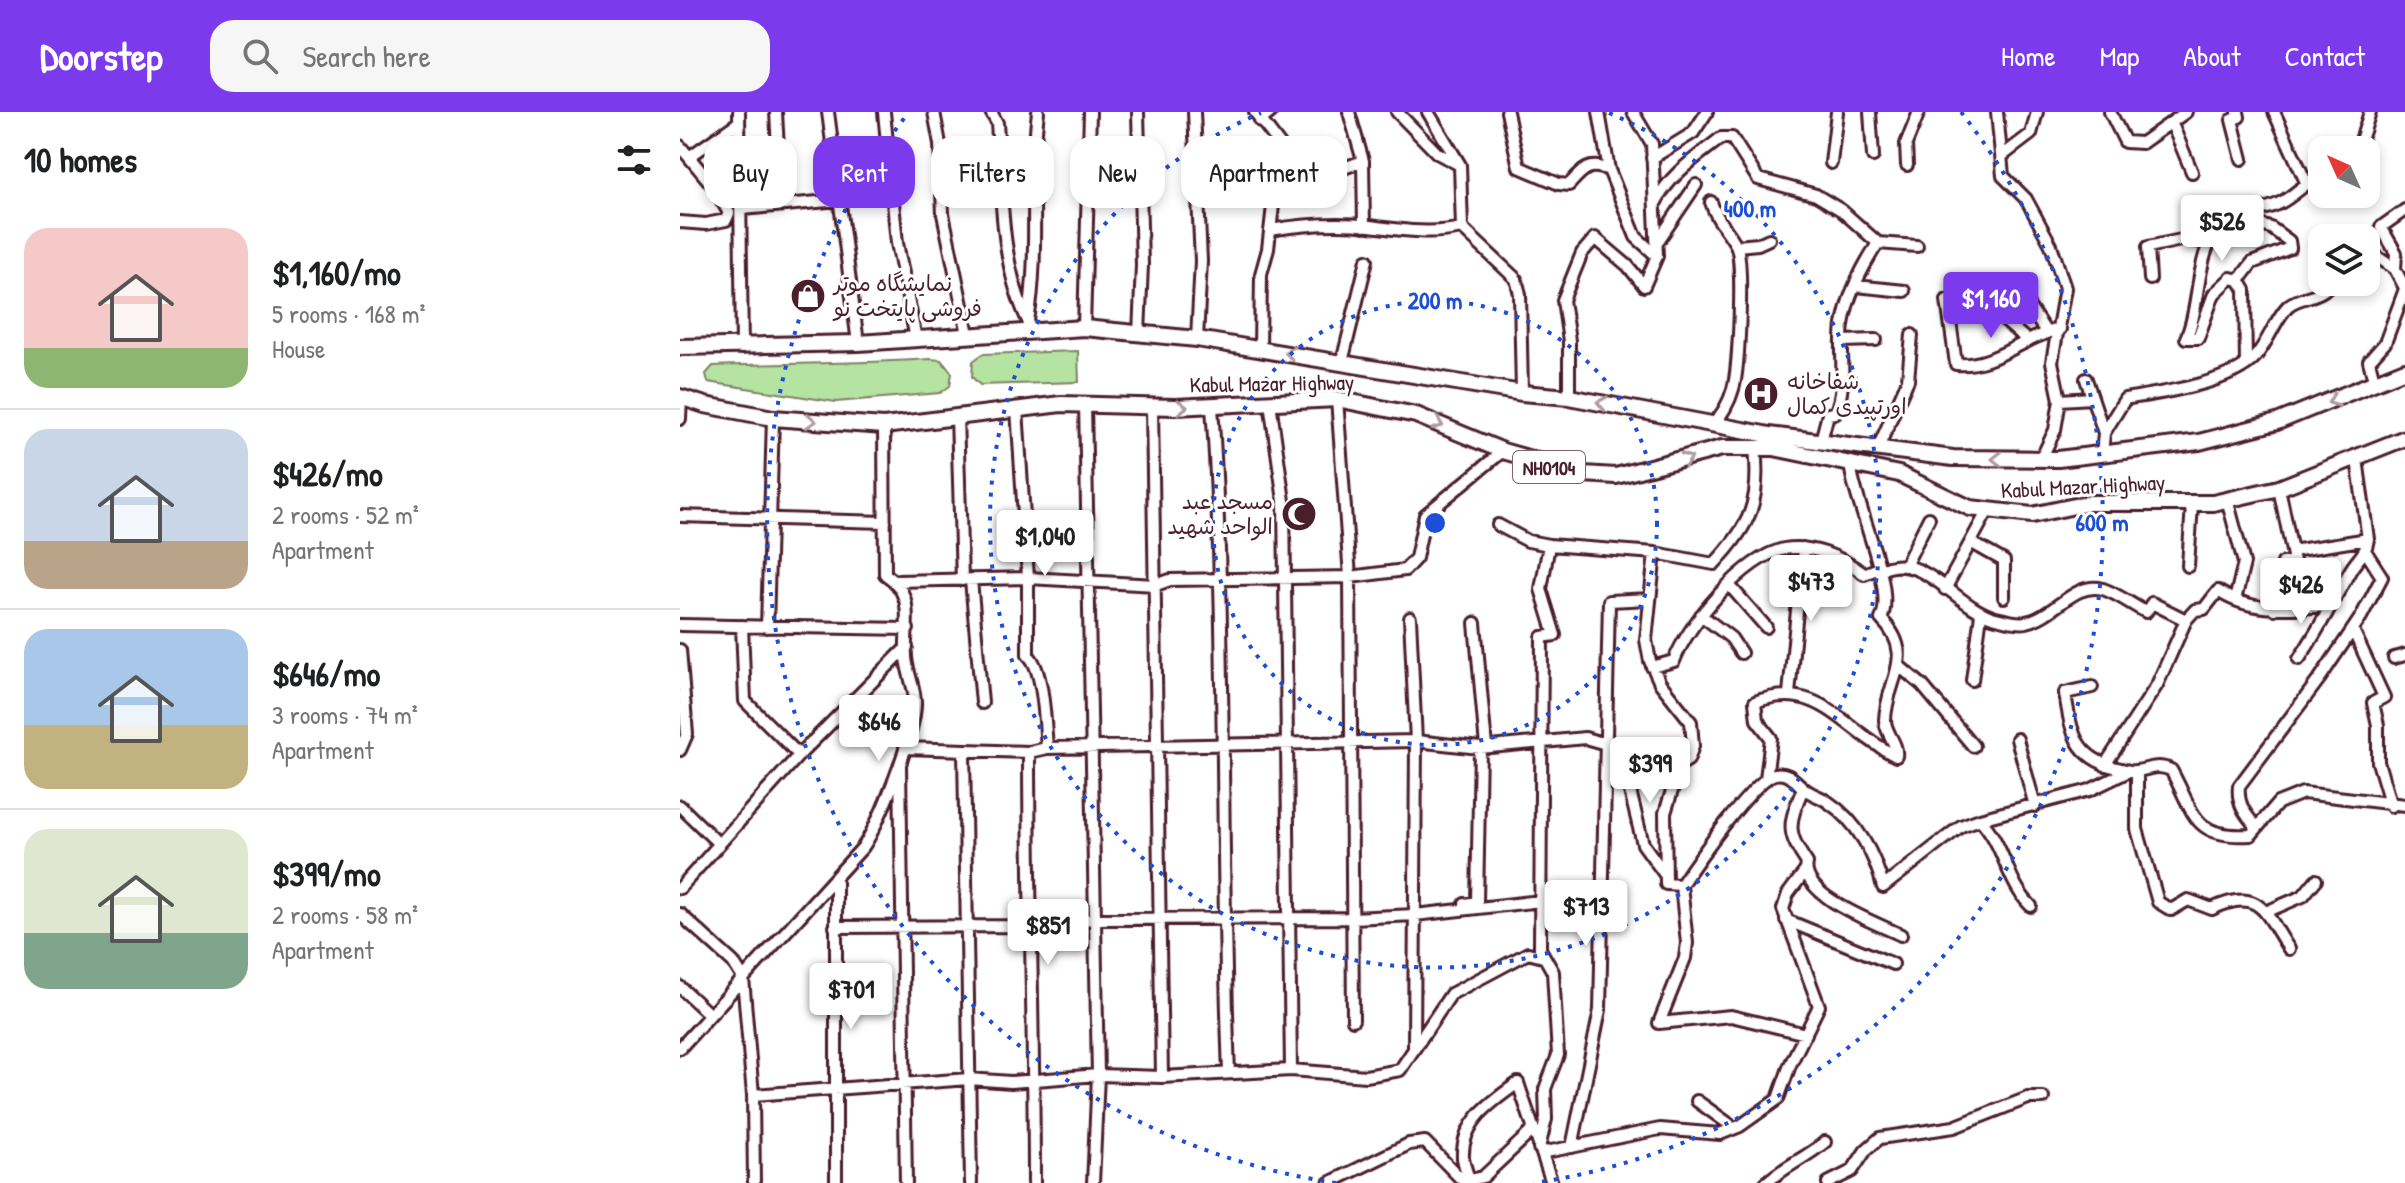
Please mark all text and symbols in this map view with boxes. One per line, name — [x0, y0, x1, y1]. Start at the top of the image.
search box — [210, 20, 770, 92]
text: Doorstep — [40, 30, 162, 82]
icon: search — [238, 34, 282, 78]
text: Search here — [302, 36, 431, 76]
text: Home — [2001, 37, 2056, 75]
text: Map — [2100, 37, 2139, 75]
text: About — [2183, 37, 2241, 75]
text: Contact — [2285, 37, 2365, 75]
chip: Buy — [704, 136, 797, 208]
chip: Rent — [813, 136, 915, 208]
chip: Filters — [931, 136, 1054, 208]
chip: New — [1070, 136, 1165, 208]
chip: Apartment — [1181, 136, 1347, 208]
north arrow — [2308, 136, 2380, 208]
map controls — [2308, 136, 2380, 296]
text: 10 homes — [24, 137, 137, 183]
icon: filters — [612, 138, 656, 182]
text: 400 m — [1724, 192, 1776, 224]
pin: $526 — [2175, 195, 2269, 263]
text: $526 — [2199, 203, 2245, 238]
button: layers — [2308, 224, 2380, 296]
text: $1,160/mo — [272, 250, 401, 296]
icon: home — [88, 260, 184, 356]
place label: نمایشگاه موتر فروشی پایتخت نو — [832, 268, 982, 323]
pin: $1,160 — [1926, 272, 2056, 340]
shop icon: نمایشگاه موتر فروشی پایتخت نو — [789, 277, 827, 315]
text: $1,160 — [1961, 280, 2021, 315]
text: 200 m — [1408, 284, 1462, 316]
text: 5 rooms · 168 m² — [272, 296, 426, 331]
text: House — [272, 331, 325, 366]
one-way arrow — [1283, 346, 1296, 363]
place label: شفاخانه اورتپیدی کمال — [1787, 366, 1907, 421]
street label: Kabul Mazar Highway — [1189, 367, 1355, 399]
hospital icon: شفاخانه اورتپیدی کمال — [1742, 375, 1780, 413]
one-way arrow — [2327, 391, 2341, 408]
one-way arrow — [1595, 395, 1609, 412]
one-way arrow — [1176, 398, 1189, 416]
one-way arrow — [805, 412, 818, 429]
one-way arrow — [1430, 414, 1444, 431]
one-way arrow — [1990, 450, 2003, 468]
text: $426/mo — [272, 451, 383, 497]
road number: NH0104 — [1513, 451, 1585, 483]
one-way arrow — [1680, 452, 1693, 468]
icon: home — [88, 461, 184, 557]
street label: Kabul Mazar Highway — [2000, 467, 2166, 505]
place label: مسجد عبد الواحد شهید — [1167, 486, 1273, 541]
mosque icon: مسجد عبد الواحد شهید — [1280, 495, 1318, 533]
text: 2 rooms · 52 m² — [272, 497, 419, 532]
text: 600 m — [2076, 506, 2128, 538]
centre of rings — [1421, 509, 1449, 537]
pin: $1,040 — [980, 510, 1110, 578]
text: $1,040 — [1015, 518, 1075, 553]
text: Apartment — [272, 532, 374, 567]
pin: $473 — [1764, 555, 1858, 623]
pin: $426 — [2254, 558, 2348, 626]
text: $473 — [1787, 563, 1835, 598]
text: $426 — [2278, 566, 2324, 601]
text: $646/mo — [272, 651, 380, 697]
icon: home — [88, 661, 184, 757]
pin: $646 — [832, 695, 926, 763]
text: 3 rooms · 74 m² — [272, 697, 418, 732]
text: $646 — [857, 703, 901, 738]
text: Apartment — [272, 732, 374, 767]
pin: $399 — [1603, 737, 1697, 805]
text: $399 — [1628, 745, 1672, 780]
text: $399/mo — [272, 851, 381, 897]
icon: home — [88, 861, 184, 957]
pin: $713 — [1539, 880, 1633, 948]
text: $713 — [1562, 888, 1610, 923]
text: 2 rooms · 58 m² — [272, 897, 418, 932]
pin: $851 — [1001, 899, 1095, 967]
text: $851 — [1026, 907, 1070, 942]
text: Apartment — [272, 932, 374, 967]
pin: $701 — [804, 963, 898, 1031]
text: $701 — [827, 971, 875, 1006]

